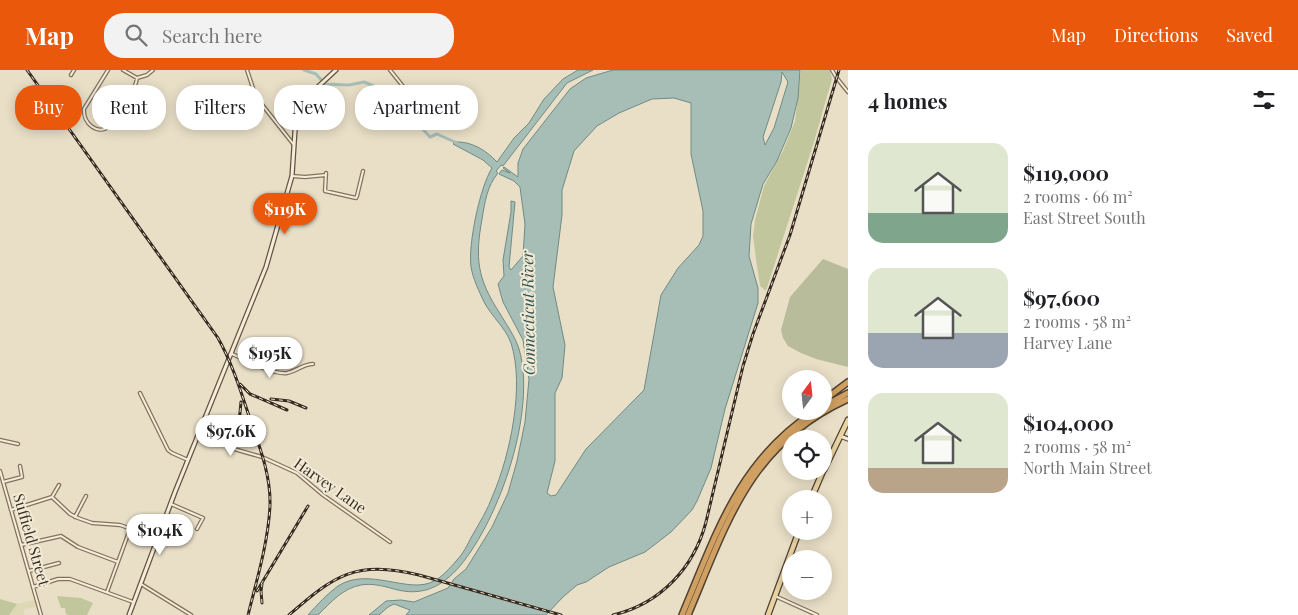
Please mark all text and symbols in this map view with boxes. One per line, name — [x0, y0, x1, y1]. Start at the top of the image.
search box — [104, 13, 454, 58]
text: Map — [25, 19, 74, 51]
icon: search — [122, 21, 150, 49]
text: Search here — [162, 22, 262, 48]
text: Map — [1051, 23, 1086, 47]
text: Directions — [1114, 23, 1198, 47]
text: Saved — [1226, 23, 1273, 47]
chip: Buy — [15, 85, 82, 130]
chip: Rent — [92, 85, 166, 130]
chip: Filters — [176, 85, 264, 130]
chip: New — [274, 85, 345, 130]
chip: Apartment — [355, 85, 478, 130]
text: 4 homes — [868, 86, 947, 114]
icon: filters — [1250, 86, 1278, 114]
text: $119,000 — [1023, 158, 1109, 186]
icon: home — [908, 163, 968, 223]
text: 2 rooms · 66 m² — [1023, 186, 1133, 207]
pin: $119K — [250, 192, 320, 235]
text: $119K — [264, 198, 306, 219]
text: East Street South — [1023, 207, 1146, 228]
water label: Connecticut River — [516, 250, 539, 375]
text: $97,600 — [1023, 283, 1100, 311]
icon: home — [908, 288, 968, 348]
text: 2 rooms · 58 m² — [1023, 311, 1131, 332]
text: Harvey Lane — [1023, 332, 1112, 353]
pin: $195K — [235, 336, 305, 379]
text: $195K — [249, 342, 291, 363]
north arrow — [782, 370, 832, 420]
map controls — [782, 370, 832, 600]
text: $104,000 — [1023, 408, 1114, 436]
icon: home — [908, 413, 968, 473]
pin: $97.6K — [190, 414, 272, 457]
text: $97.6K — [206, 420, 256, 441]
button: locate — [782, 430, 832, 480]
text: 2 rooms · 58 m² — [1023, 436, 1131, 457]
street label: Harvey Lane — [291, 453, 371, 517]
text: North Main Street — [1023, 457, 1152, 478]
button: + — [782, 490, 832, 540]
street label: Suffield Street — [9, 491, 55, 589]
pin: $104K — [125, 514, 195, 556]
text: $104K — [137, 519, 183, 540]
button: − — [782, 550, 832, 600]

